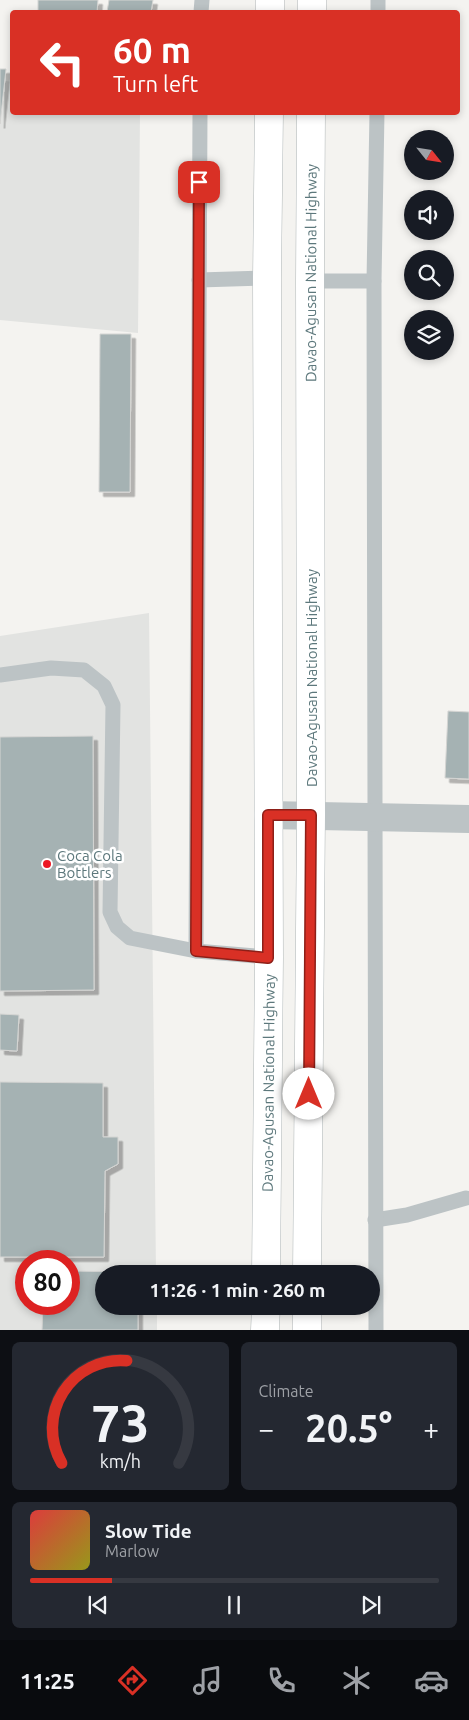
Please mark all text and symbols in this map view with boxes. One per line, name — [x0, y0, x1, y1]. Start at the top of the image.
icon: left — [30, 30, 95, 95]
text: 60 m — [113, 30, 191, 70]
text: Turn left — [113, 71, 198, 96]
north arrow — [404, 130, 454, 180]
map controls — [404, 130, 454, 360]
pin — [178, 161, 220, 203]
street label: Davao-Agusan National Highway — [301, 164, 319, 382]
icon: arrive — [185, 168, 213, 196]
button: sound — [404, 190, 454, 240]
button: search — [404, 250, 454, 300]
button: layers — [404, 310, 454, 360]
street label: Davao-Agusan National Highway — [303, 569, 320, 787]
place label: Coca Cola Bottlers — [57, 847, 123, 881]
marker: Coca Cola Bottlers — [41, 858, 53, 870]
street label: Davao-Agusan National Highway — [258, 974, 277, 1192]
position arrow — [282, 1067, 334, 1119]
speed limit sign: 80 — [15, 1250, 80, 1315]
text: 11:26 · 1 min · 260 m — [150, 1279, 325, 1301]
text: Climate — [259, 1382, 314, 1400]
text: 73 — [91, 1394, 150, 1452]
text: 20.5° — [305, 1407, 392, 1449]
text: − — [259, 1413, 274, 1444]
text: + — [423, 1413, 439, 1444]
text: km/h — [100, 1451, 141, 1471]
text: Slow Tide — [105, 1520, 192, 1542]
text: Marlow — [105, 1542, 159, 1560]
icon: previous — [84, 1591, 112, 1619]
icon: pause — [220, 1591, 248, 1619]
icon: next — [357, 1591, 385, 1619]
icon: directions — [115, 1663, 150, 1698]
icon: music — [190, 1663, 225, 1698]
icon: phone — [264, 1663, 299, 1698]
icon: climate — [339, 1663, 374, 1698]
icon: car — [414, 1663, 449, 1698]
text: 11:25 — [20, 1668, 75, 1693]

